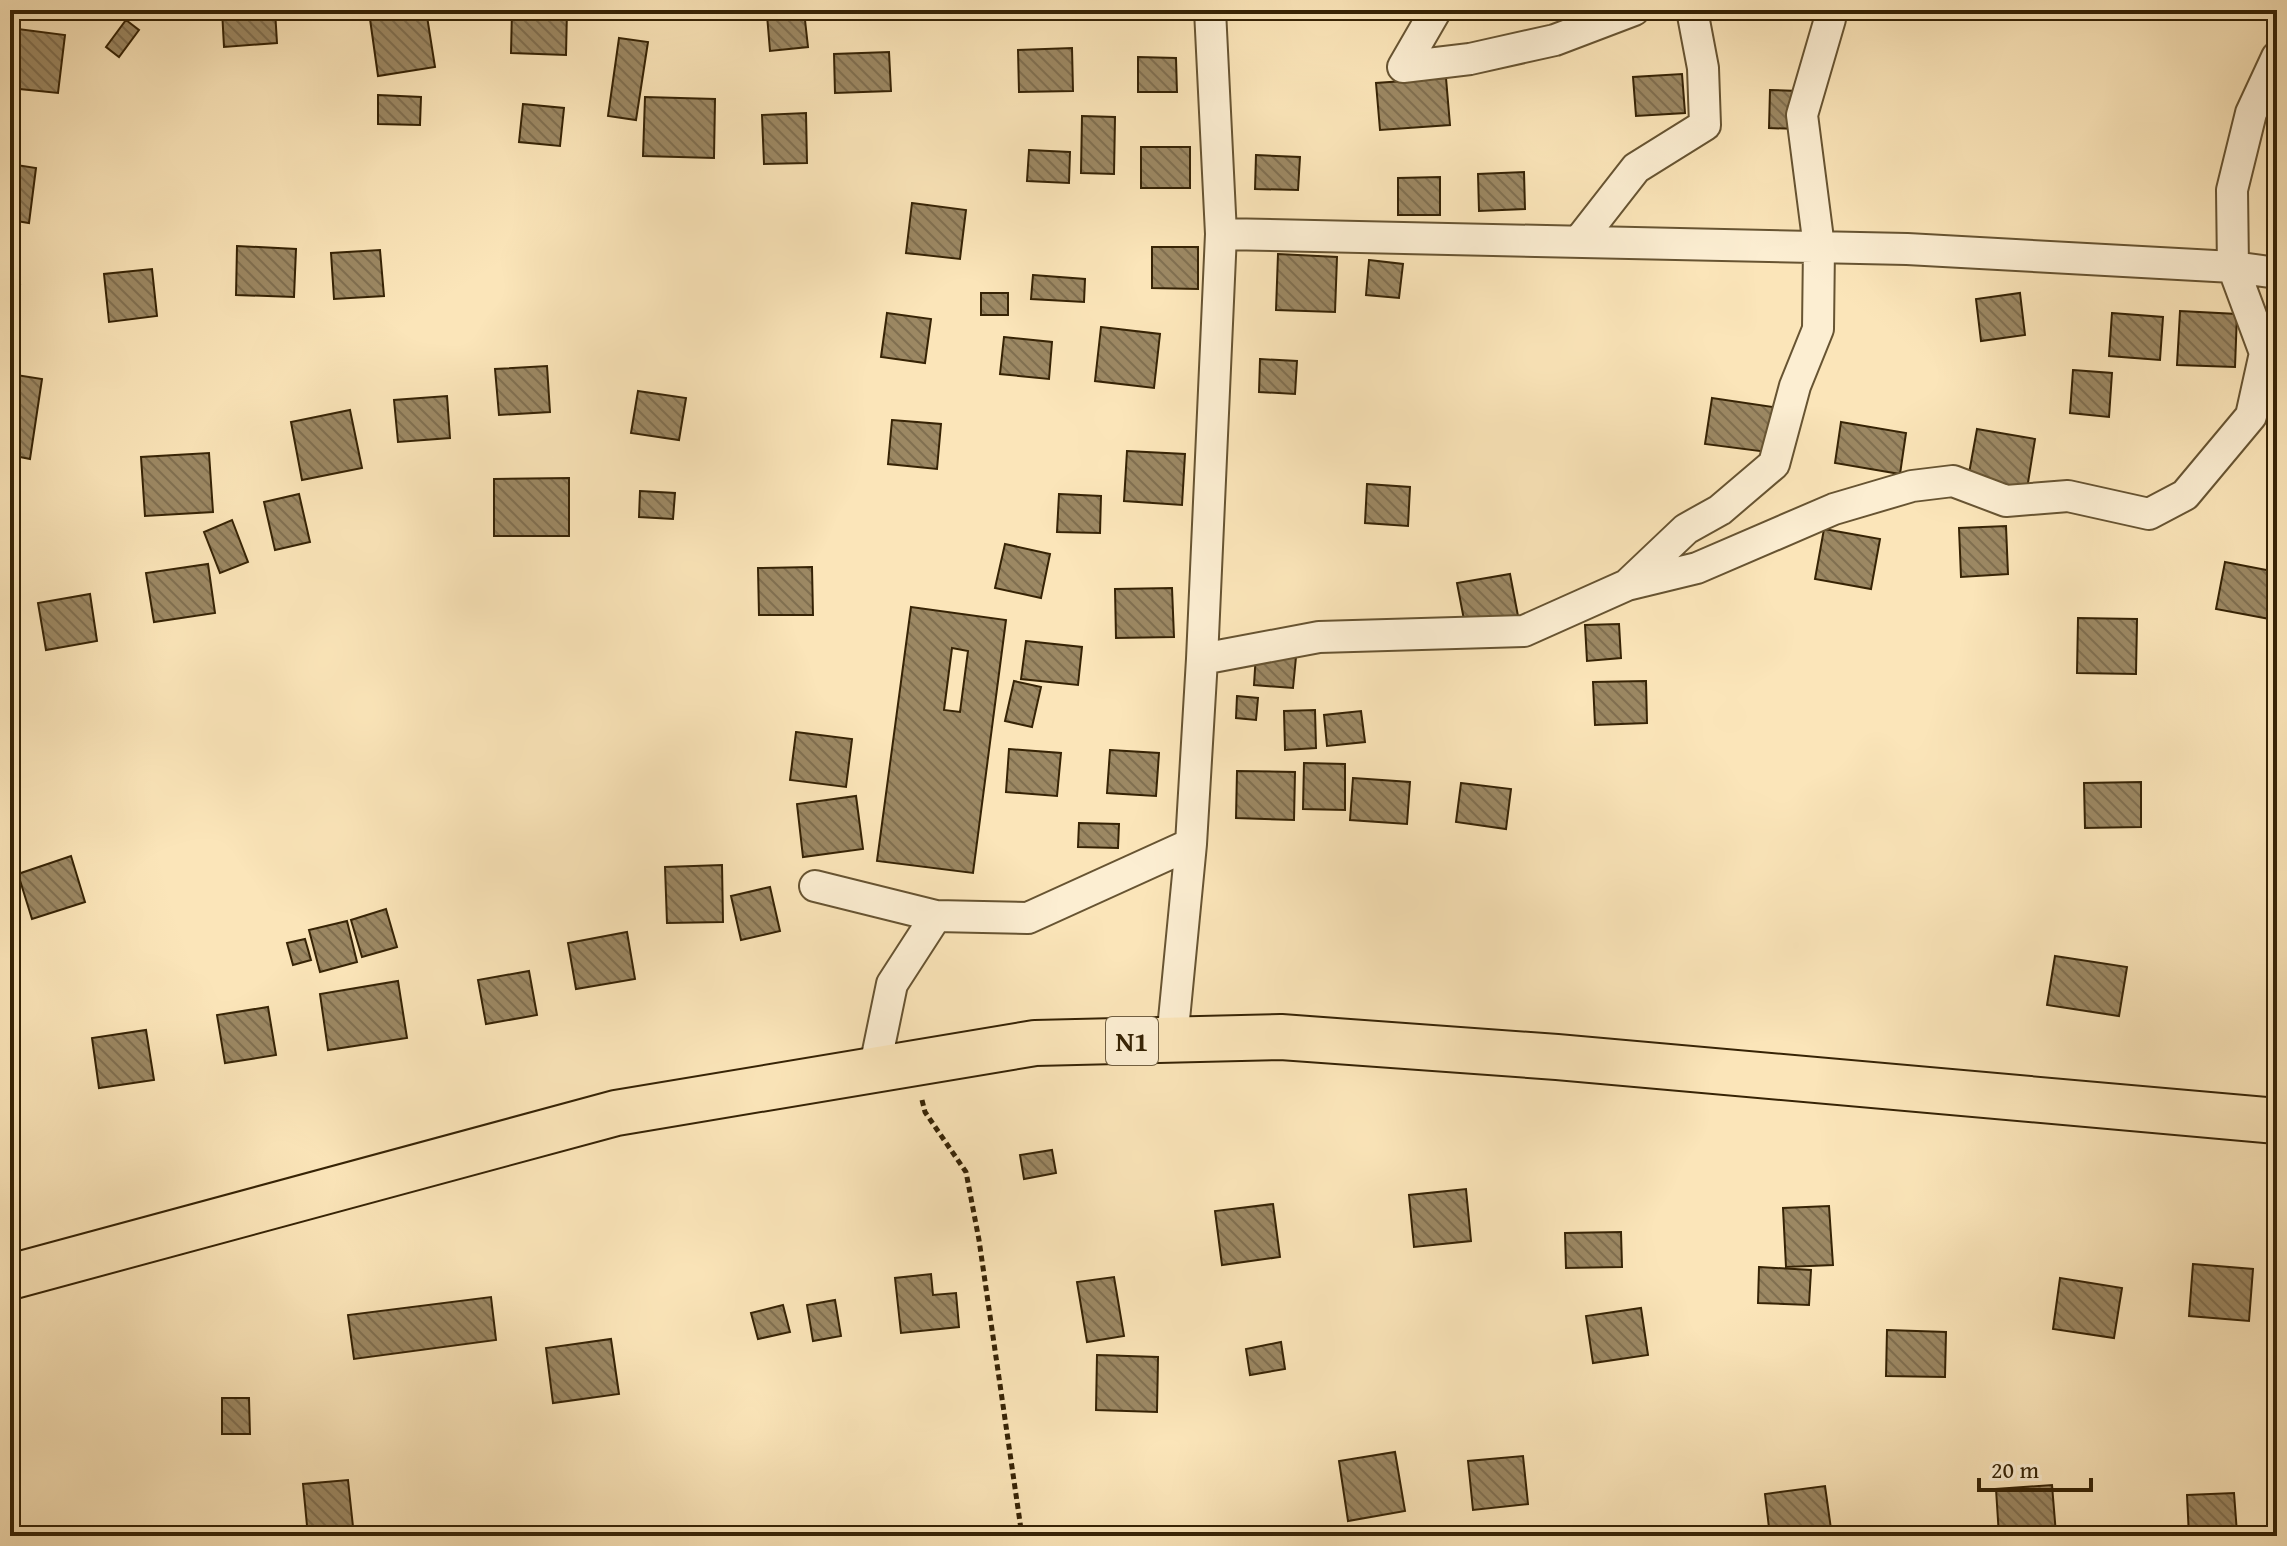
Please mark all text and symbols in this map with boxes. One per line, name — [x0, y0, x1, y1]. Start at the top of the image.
road number: N1 — [1106, 1017, 1158, 1065]
scale bar — [1979, 1442, 2091, 1492]
text: 20 m — [1991, 1452, 2039, 1487]

